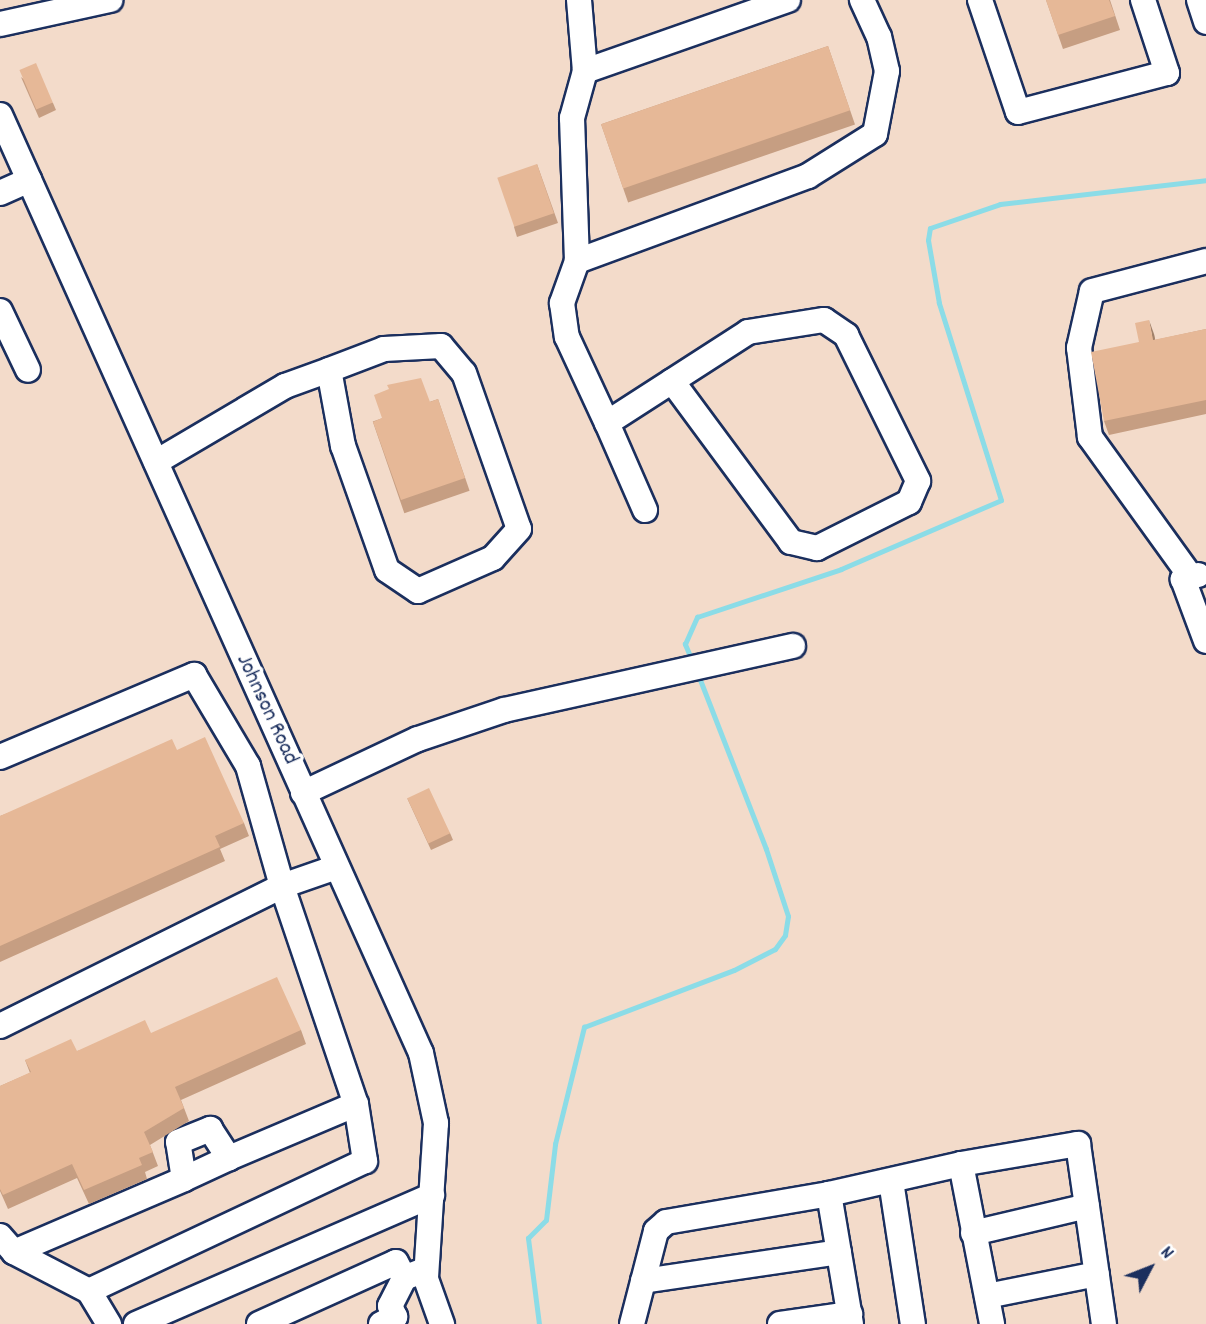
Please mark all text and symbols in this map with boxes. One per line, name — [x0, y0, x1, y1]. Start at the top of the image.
street label: Johnson Road — [228, 650, 304, 770]
north arrow — [1115, 1233, 1185, 1303]
text: N — [1153, 1241, 1179, 1266]

